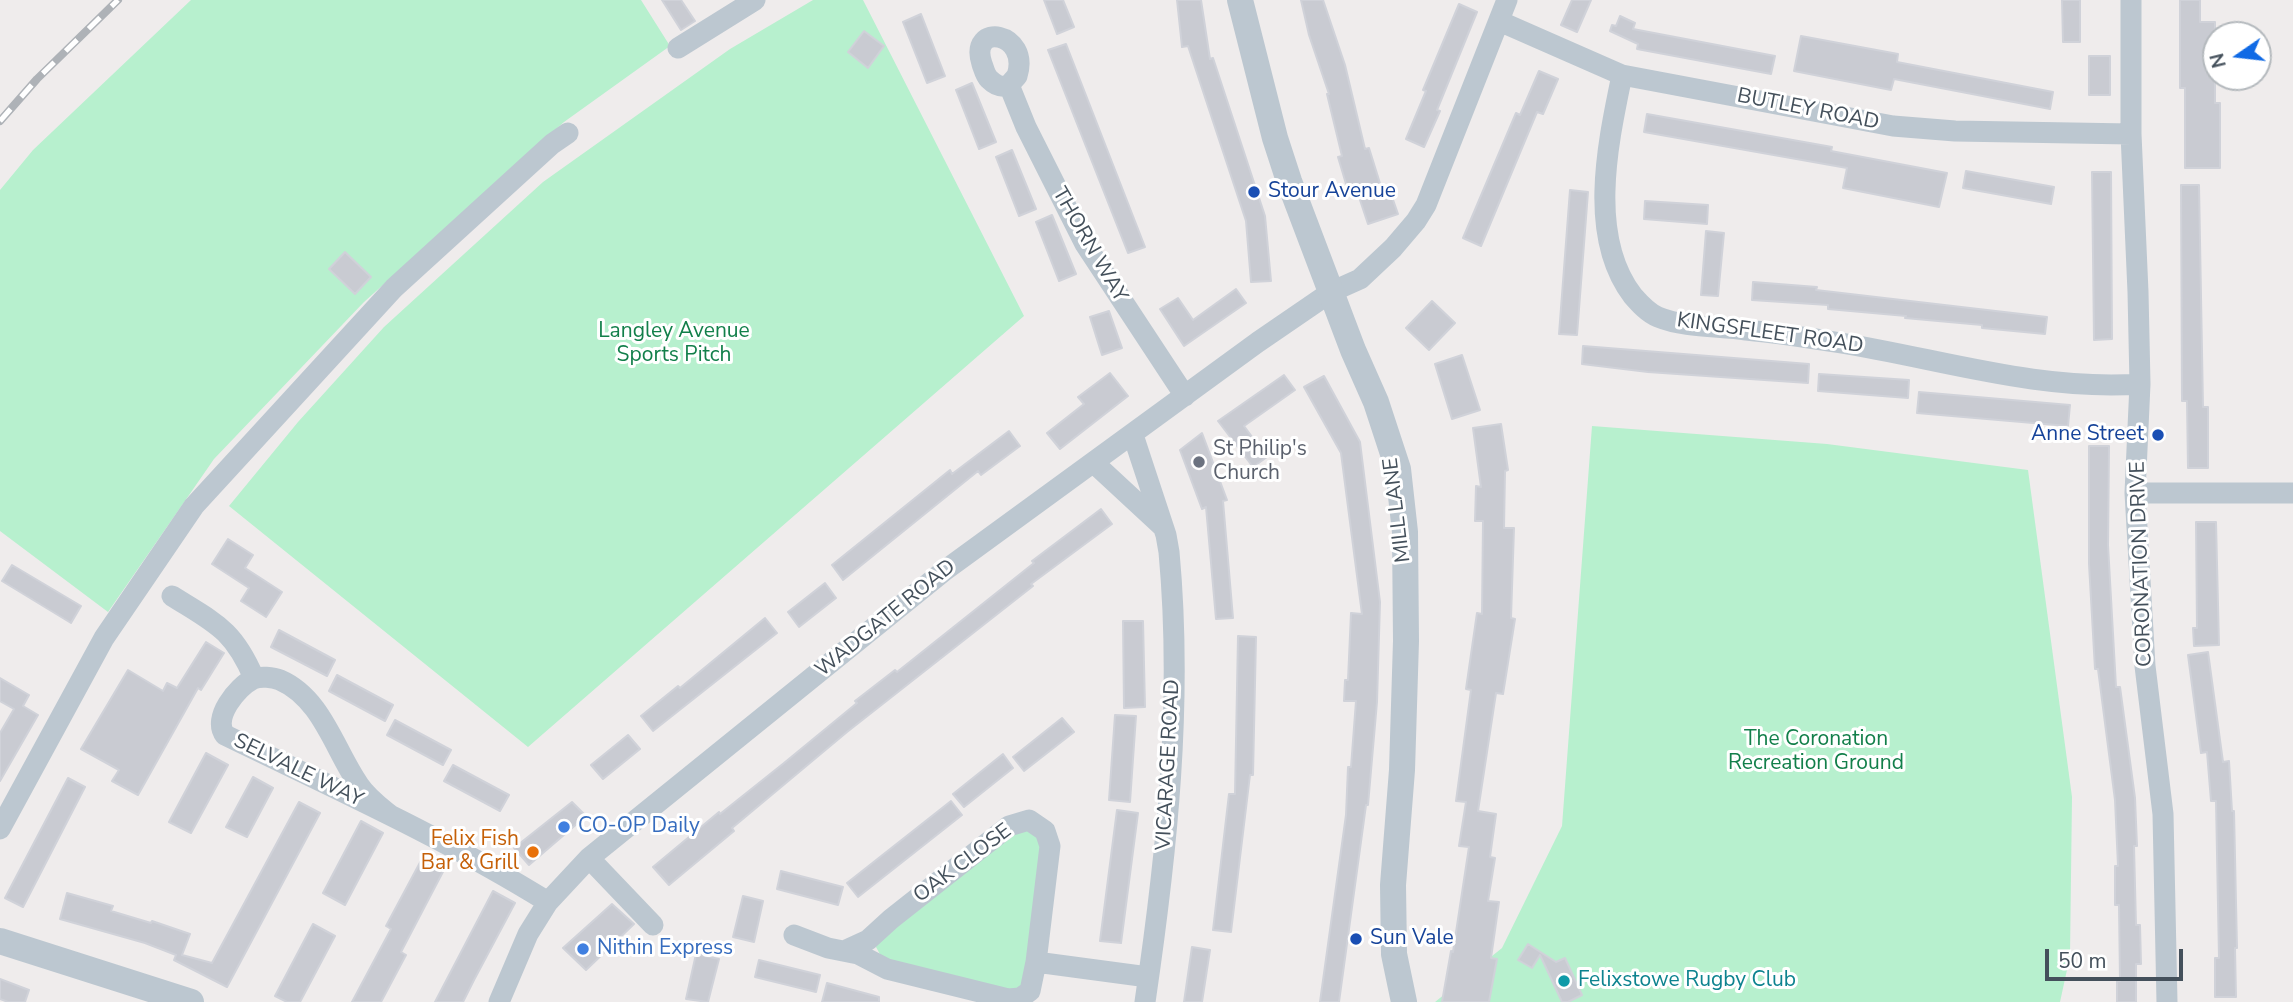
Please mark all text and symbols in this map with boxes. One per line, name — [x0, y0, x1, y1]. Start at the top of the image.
north arrow — [2202, 21, 2272, 91]
text: N — [2204, 51, 2233, 71]
street label: BUTLEY ROAD — [1735, 84, 1881, 136]
place label: Stour Avenue — [1268, 179, 1396, 205]
street label: THORN WAY — [1046, 183, 1132, 307]
marker: Stour Avenue — [1246, 184, 1262, 200]
street label: KINGSFLEET ROAD — [1675, 308, 1865, 360]
park label: Langley Avenue Sports Pitch — [598, 319, 750, 369]
place label: Anne Street — [2031, 422, 2144, 448]
marker: Anne Street — [2150, 427, 2166, 443]
place label: St Philip's Church — [1213, 437, 1307, 487]
marker: St Philip's Church — [1191, 454, 1207, 470]
street label: MILL LANE — [1379, 456, 1417, 564]
street label: CORONATION DRIVE — [2126, 461, 2158, 667]
street label: WADGATE ROAD — [811, 555, 961, 683]
street label: VICARAGE ROAD — [1152, 679, 1186, 851]
park label: The Coronation Recreation Ground — [1728, 727, 1904, 777]
street label: SELVALE WAY — [229, 729, 367, 813]
place label: CO-OP Daily — [578, 814, 700, 840]
marker: CO-OP Daily — [556, 819, 572, 835]
street label: OAK CLOSE — [909, 819, 1017, 909]
place label: Felix Fish Bar & Grill — [421, 827, 519, 877]
marker: Felix Fish Bar & Grill — [525, 844, 541, 860]
place label: Sun Vale — [1370, 926, 1454, 952]
marker: Sun Vale — [1348, 931, 1364, 947]
place label: Nithin Express — [597, 936, 733, 962]
scale bar — [2048, 936, 2186, 980]
marker: Nithin Express — [575, 941, 591, 957]
text: 50 m — [2058, 947, 2107, 975]
place label: Felixstowe Rugby Club — [1578, 968, 1796, 994]
marker: Felixstowe Rugby Club — [1556, 973, 1572, 989]

